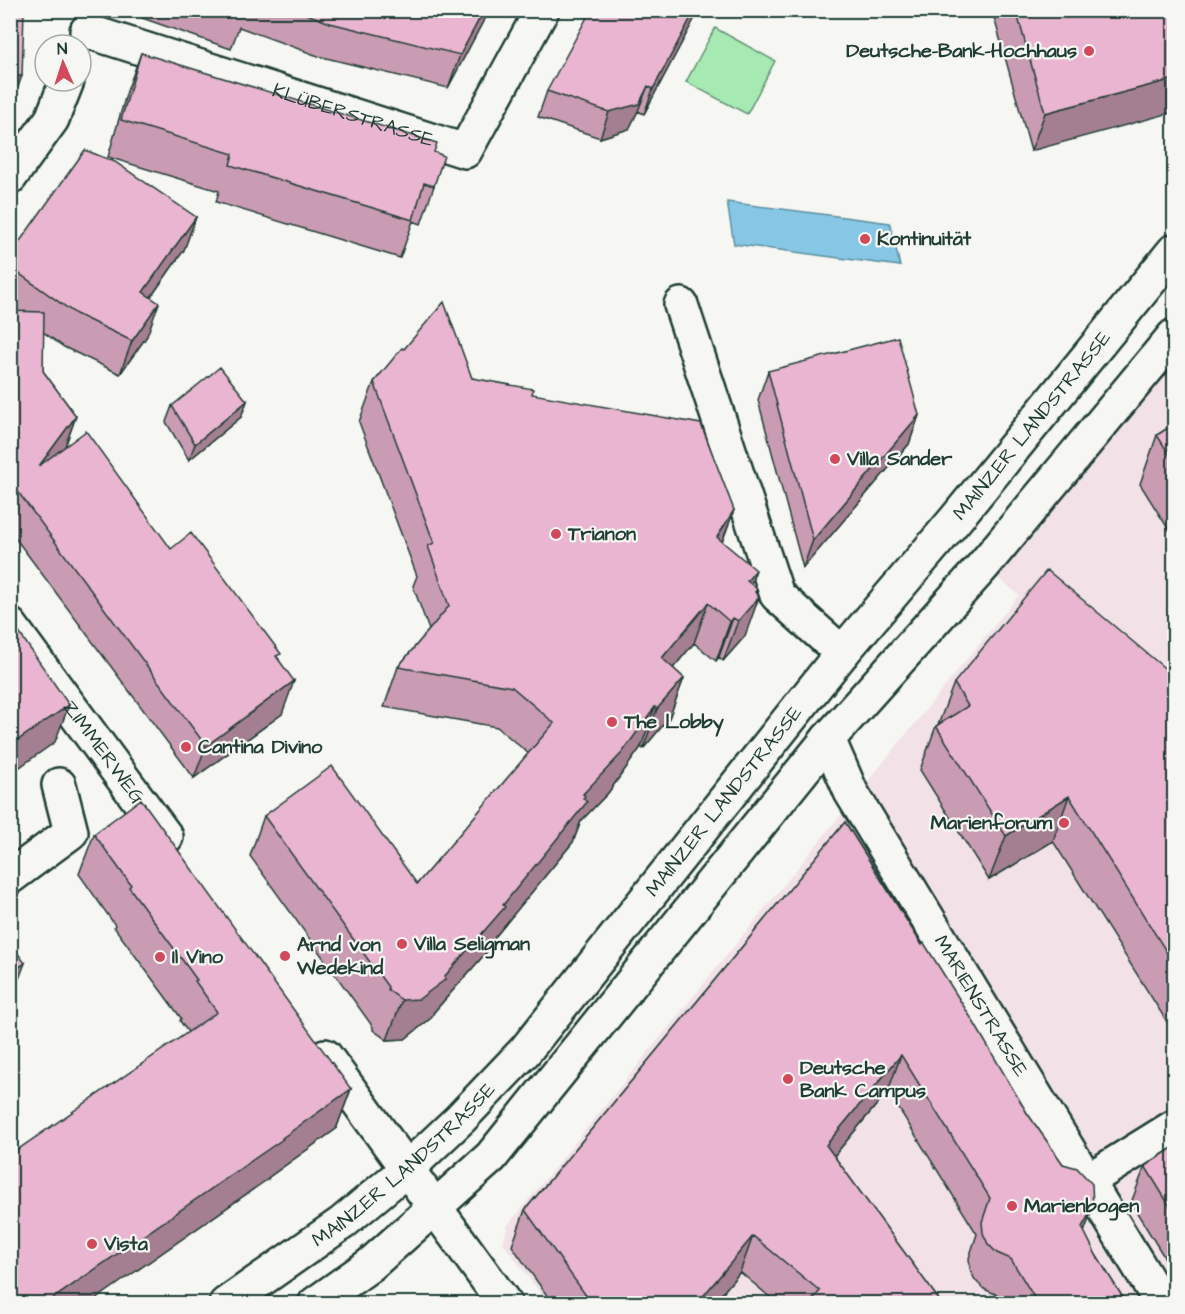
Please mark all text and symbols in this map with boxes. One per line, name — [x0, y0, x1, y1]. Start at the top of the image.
north arrow — [33, 33, 93, 93]
place label: Deutsche-Bank-Hochhaus — [846, 37, 1077, 65]
text: N — [57, 38, 68, 60]
marker: Deutsche-Bank-Hochhaus — [1082, 44, 1096, 58]
street label: KLÜBERSTRASSE — [269, 77, 437, 154]
place label: Kontinuität — [877, 225, 972, 253]
marker: Kontinuität — [858, 232, 872, 246]
street label: MAINZER LANDSTRASSE — [946, 325, 1118, 526]
place label: Villa Sander — [846, 445, 953, 473]
marker: Villa Sander — [828, 452, 842, 466]
place label: Trianon — [567, 520, 636, 548]
marker: Trianon — [549, 527, 563, 541]
street label: ZIMMERWEG — [56, 695, 151, 810]
street label: MAINZER LANDSTRASSE — [639, 700, 809, 903]
place label: The Lobby — [623, 708, 724, 737]
marker: The Lobby — [605, 715, 619, 729]
place label: Cantina Divino — [198, 733, 323, 761]
marker: Cantina Divino — [179, 740, 193, 754]
place label: Marienforum — [931, 809, 1052, 837]
marker: Marienforum — [1057, 816, 1071, 830]
place label: Villa Seligman — [413, 930, 530, 959]
street label: MARIENSTRASSE — [927, 930, 1035, 1082]
place label: Arnd von Wedekind — [296, 931, 384, 982]
marker: Villa Seligman — [395, 937, 409, 951]
place label: Il Vino — [172, 943, 224, 971]
marker: Arnd von Wedekind — [278, 949, 292, 963]
marker: Il Vino — [153, 950, 167, 964]
place label: Deutsche Bank Campus — [800, 1054, 926, 1105]
marker: Deutsche Bank Campus — [781, 1072, 795, 1086]
street label: MAINZER LANDSTRASSE — [306, 1076, 502, 1254]
place label: Marienbogen — [1024, 1192, 1139, 1221]
marker: Marienbogen — [1005, 1199, 1019, 1213]
place label: Vista — [103, 1230, 149, 1258]
marker: Vista — [85, 1237, 99, 1251]

